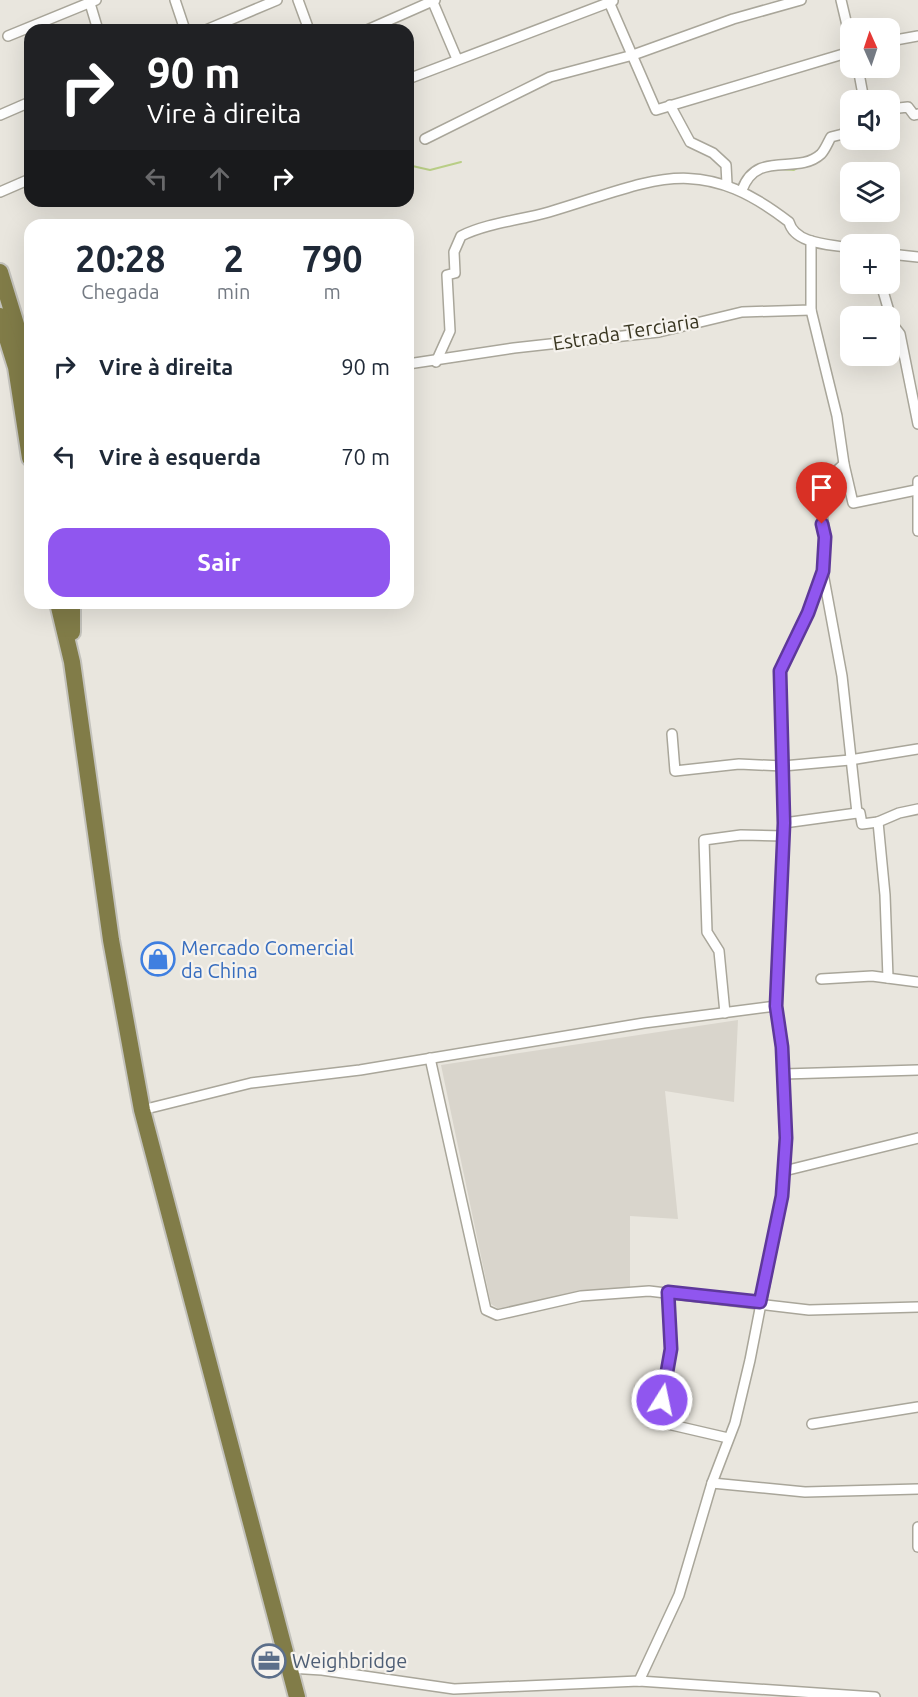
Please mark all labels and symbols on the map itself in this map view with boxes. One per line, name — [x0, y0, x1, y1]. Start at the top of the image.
north arrow — [840, 18, 900, 78]
street label: Estrada Terciaria — [551, 309, 701, 354]
pin — [796, 462, 847, 524]
place label: Mercado Comercial da China — [181, 936, 354, 982]
shop icon: Mercado Comercial da China — [140, 941, 176, 977]
position arrow — [630, 1368, 694, 1432]
office icon: Weighbridge — [251, 1643, 287, 1679]
place label: Weighbridge — [292, 1649, 407, 1672]

